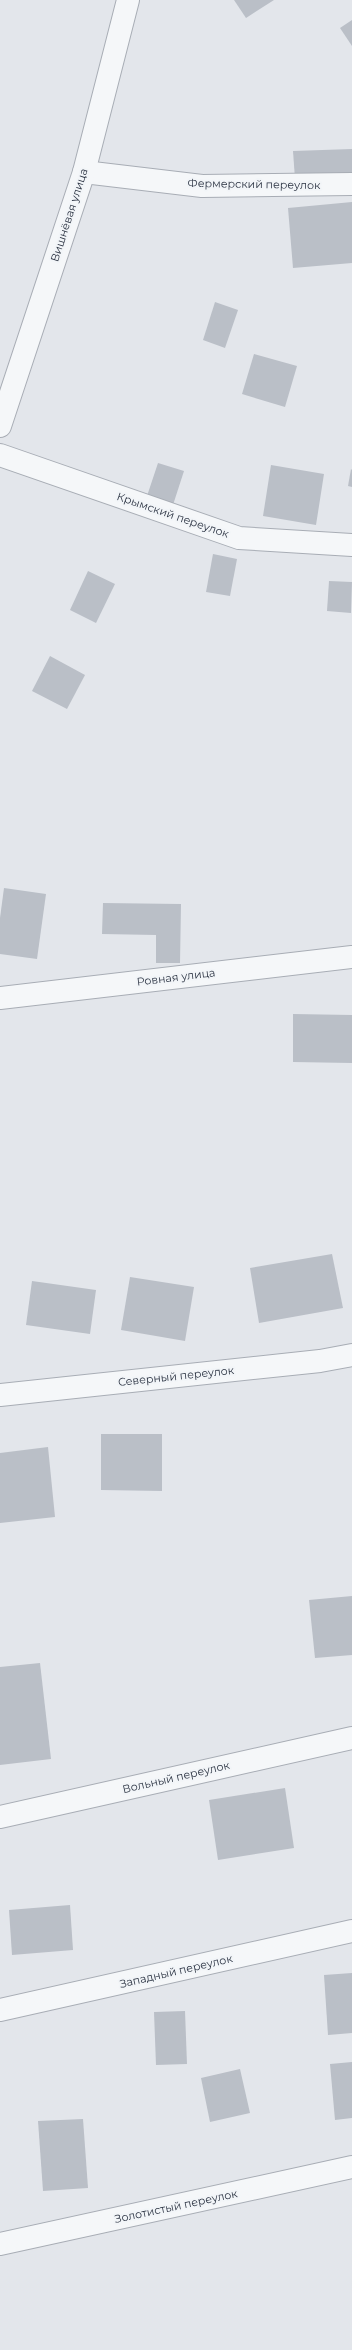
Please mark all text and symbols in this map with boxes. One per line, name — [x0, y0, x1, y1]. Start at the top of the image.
street label: Вишнёвая улица — [47, 167, 91, 263]
street label: Фермерский переулок — [188, 176, 321, 192]
street label: Крымский переулок — [115, 489, 232, 541]
street label: Ровная улица — [136, 965, 216, 989]
street label: Северный переулок — [117, 1363, 235, 1389]
street label: Вольный переулок — [121, 1758, 232, 1796]
street label: Западный переулок — [118, 1951, 234, 1991]
street label: Золотистый переулок — [113, 2186, 239, 2226]

